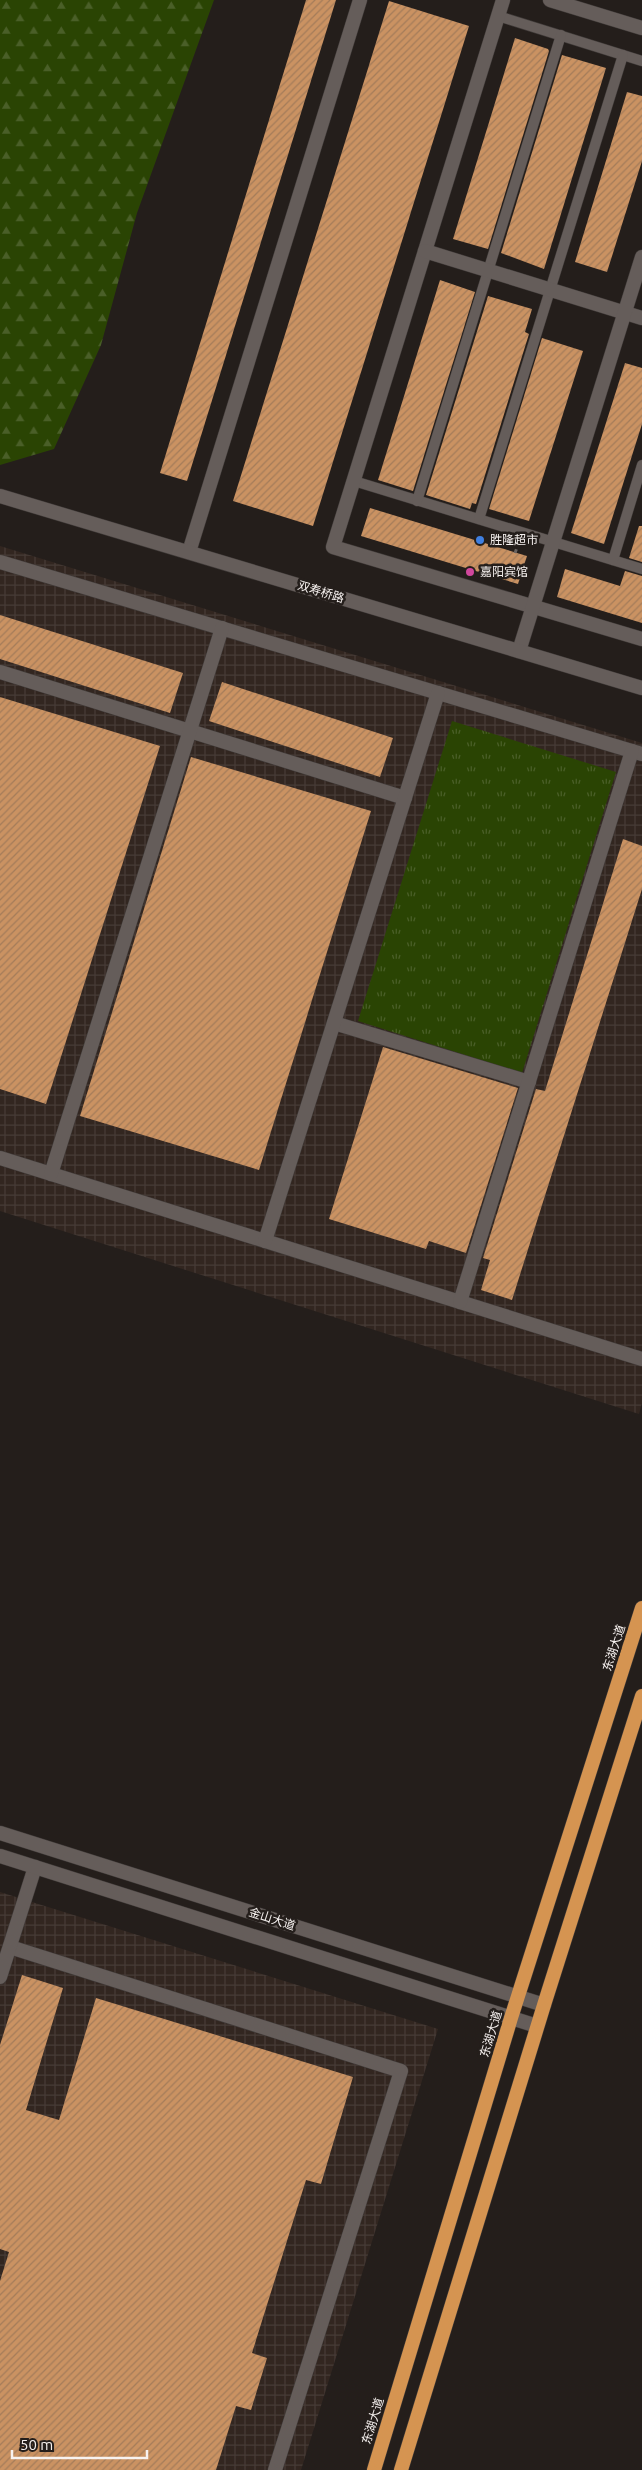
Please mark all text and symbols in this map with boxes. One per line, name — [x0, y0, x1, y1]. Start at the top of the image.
place label: 胜隆超市 — [490, 533, 538, 546]
marker: 胜隆超市 — [474, 534, 486, 546]
place label: 嘉阳宾馆 — [480, 565, 528, 578]
marker: 嘉阳宾馆 — [464, 566, 476, 578]
street label: 双寿桥路 — [296, 578, 346, 605]
street label: 东湖大道 — [600, 1623, 627, 1673]
street label: 金山大道 — [247, 1905, 297, 1932]
street label: 东湖大道 — [477, 2009, 504, 2059]
street label: 东湖大道 — [359, 2396, 386, 2446]
scale bar — [12, 2428, 148, 2460]
text: 50 m — [20, 2436, 53, 2453]

